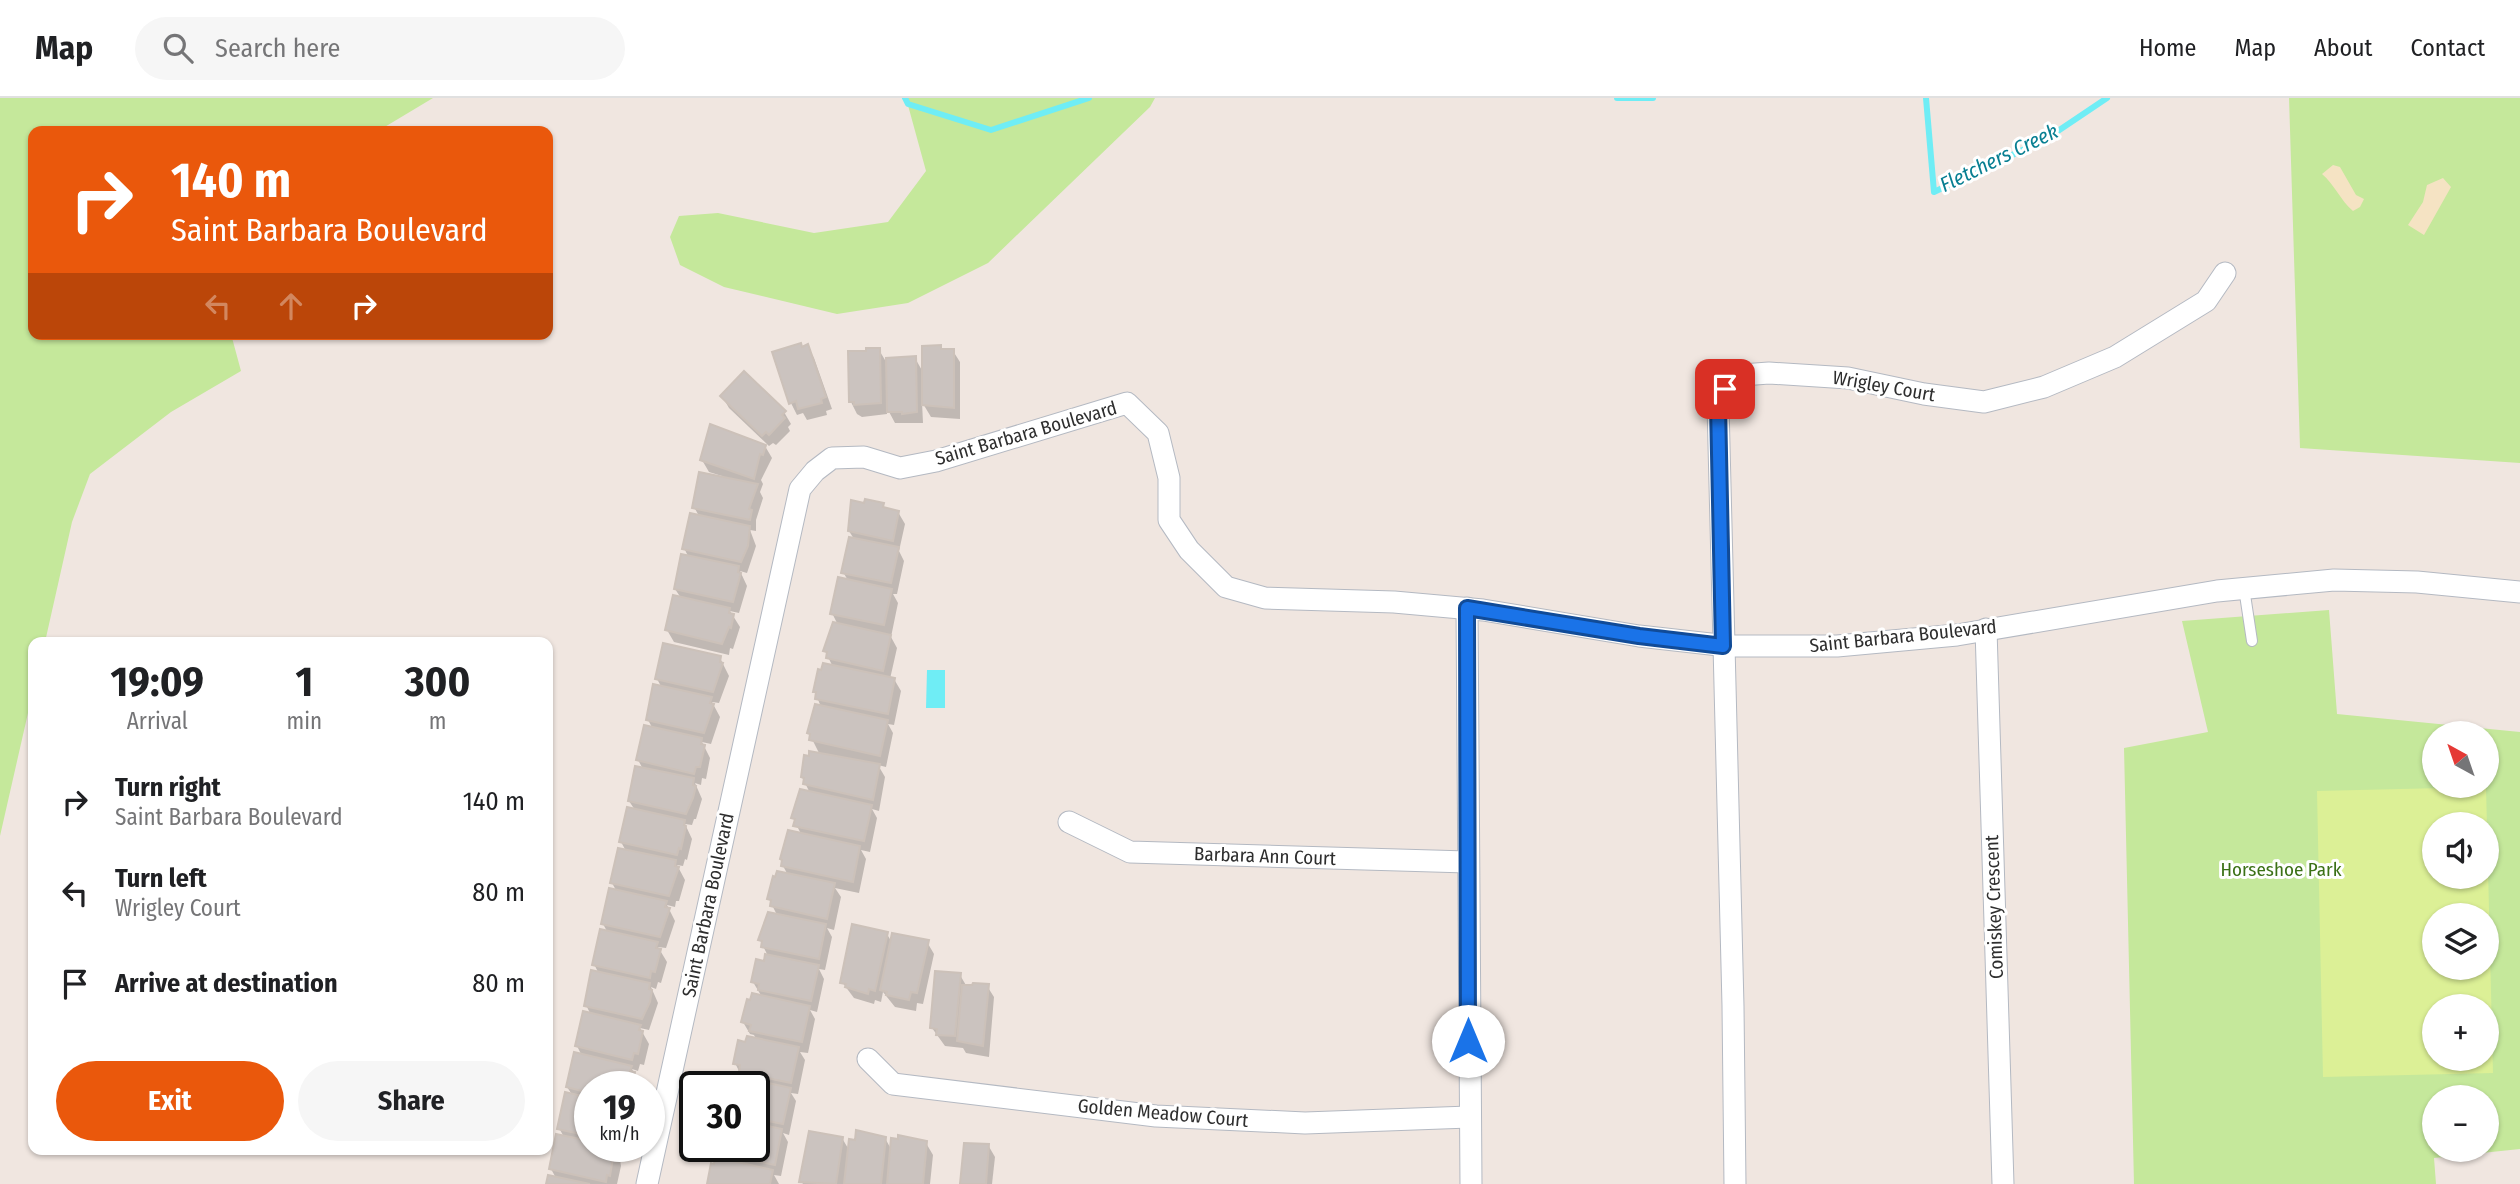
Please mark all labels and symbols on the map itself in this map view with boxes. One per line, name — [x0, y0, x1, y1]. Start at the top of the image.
water label: Fletchers Creek — [1936, 118, 2062, 198]
pin — [1695, 359, 1755, 419]
street label: Wrigley Court — [1831, 366, 1938, 406]
street label: Saint Barbara Boulevard — [932, 396, 1120, 470]
street label: Saint Barbara Boulevard — [1808, 615, 1998, 657]
north arrow — [2422, 721, 2499, 798]
street label: Saint Barbara Boulevard — [677, 811, 739, 999]
street label: Comiskey Crescent — [1980, 834, 2008, 979]
street label: Barbara Ann Court — [1194, 842, 1337, 870]
park label: Horseshoe Park — [2220, 858, 2342, 881]
position arrow — [1431, 1004, 1505, 1078]
speed limit sign: 30 — [679, 1071, 770, 1162]
street label: Golden Meadow Court — [1077, 1094, 1250, 1132]

